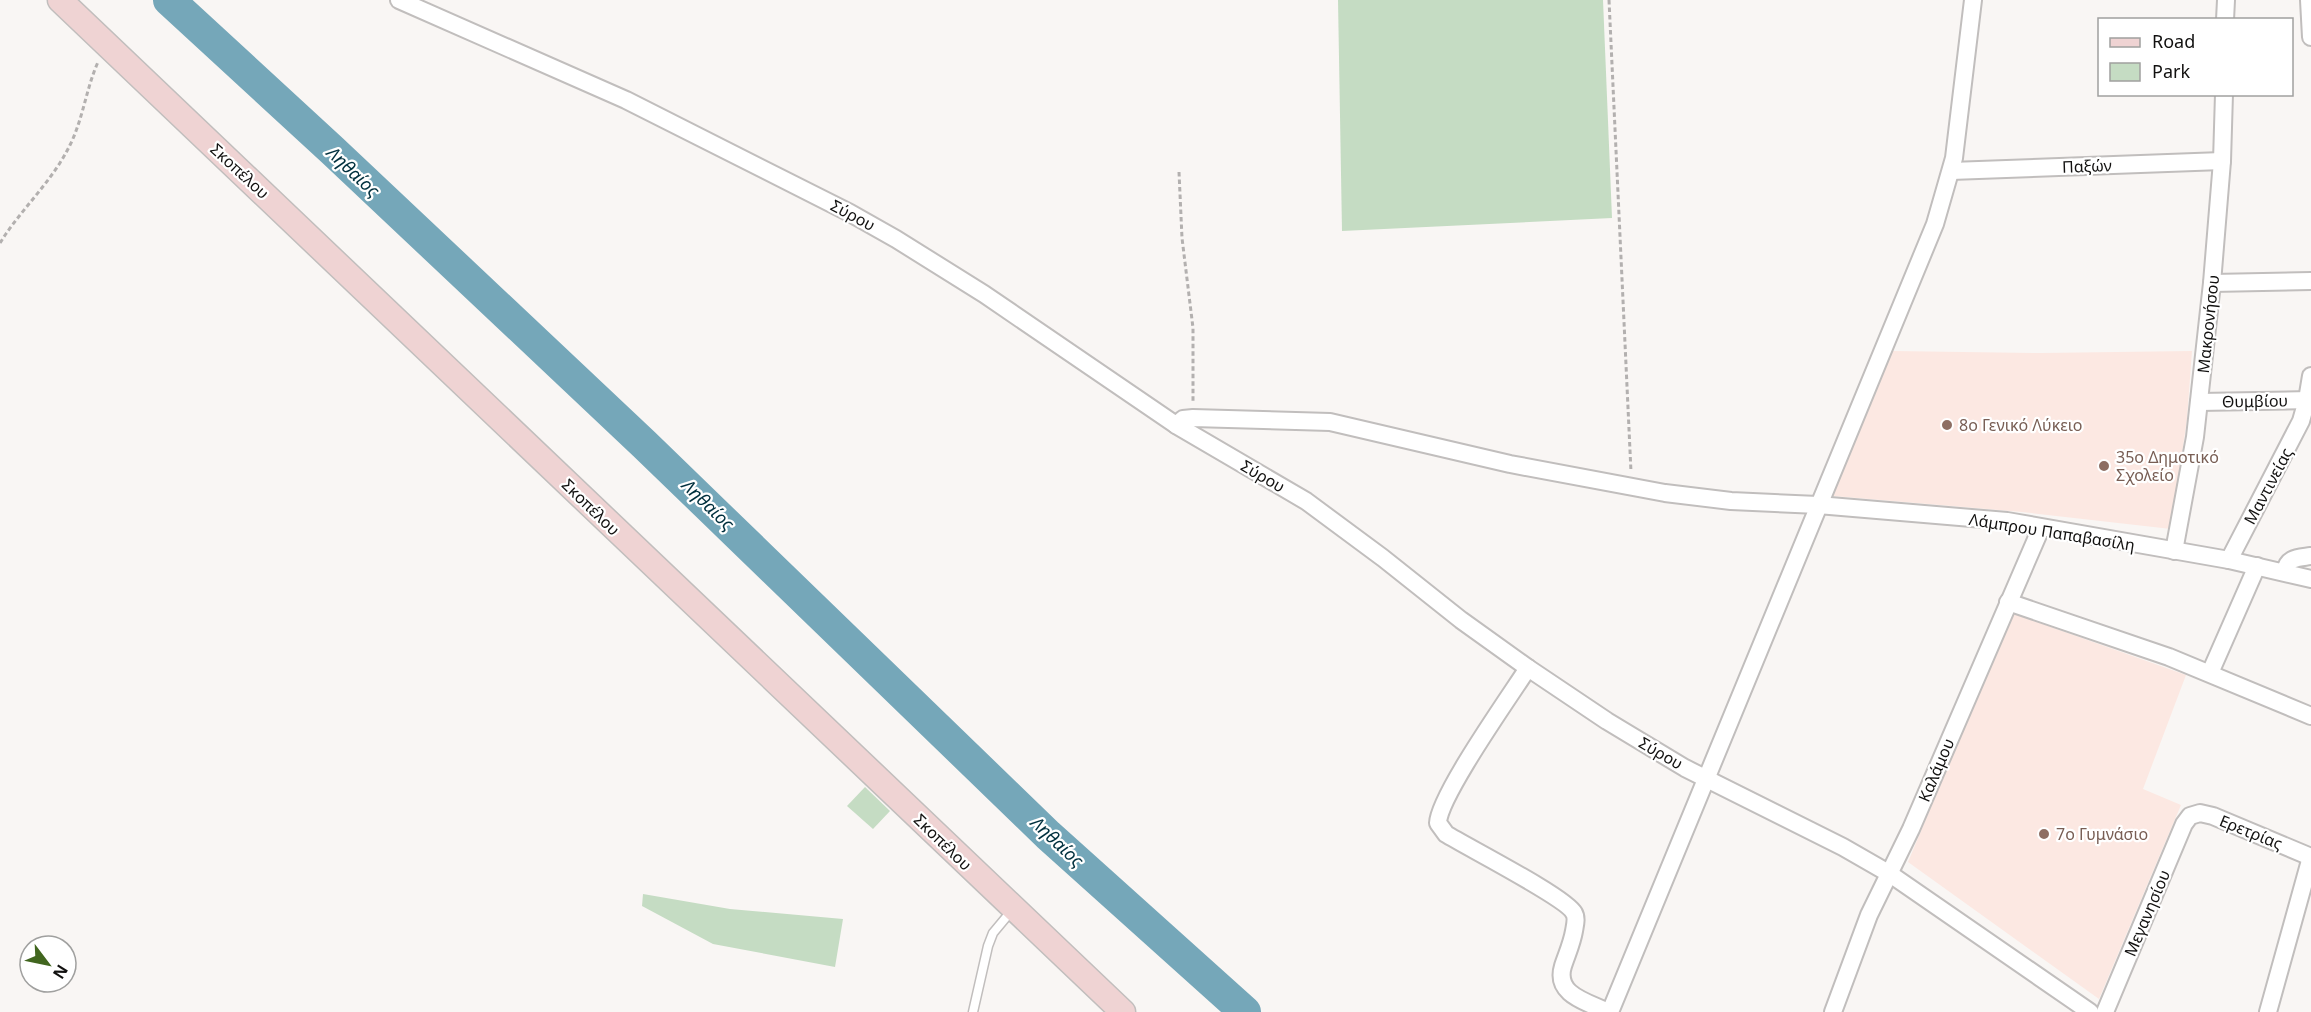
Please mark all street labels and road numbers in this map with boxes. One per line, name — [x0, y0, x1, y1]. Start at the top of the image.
street label: Σκοπέλου — [206, 138, 274, 204]
street label: Παξών — [2062, 154, 2112, 178]
street label: Σύρου — [827, 194, 879, 236]
street label: Μακρονήσου — [2192, 274, 2224, 374]
street label: Θυμβίου — [2222, 389, 2288, 413]
street label: Μαντινείας — [2239, 444, 2297, 528]
street label: Σύρου — [1237, 455, 1289, 497]
street label: Σκοπέλου — [557, 474, 625, 540]
street label: Λάμπρου Παπαβασίλη — [1968, 508, 2136, 556]
street label: Σύρου — [1635, 732, 1687, 774]
street label: Καλάμου — [1913, 735, 1959, 805]
street label: Σκοπέλου — [909, 809, 977, 875]
street label: Ερετρίας — [2216, 809, 2286, 855]
street label: Μεγανησίου — [2119, 866, 2175, 960]

